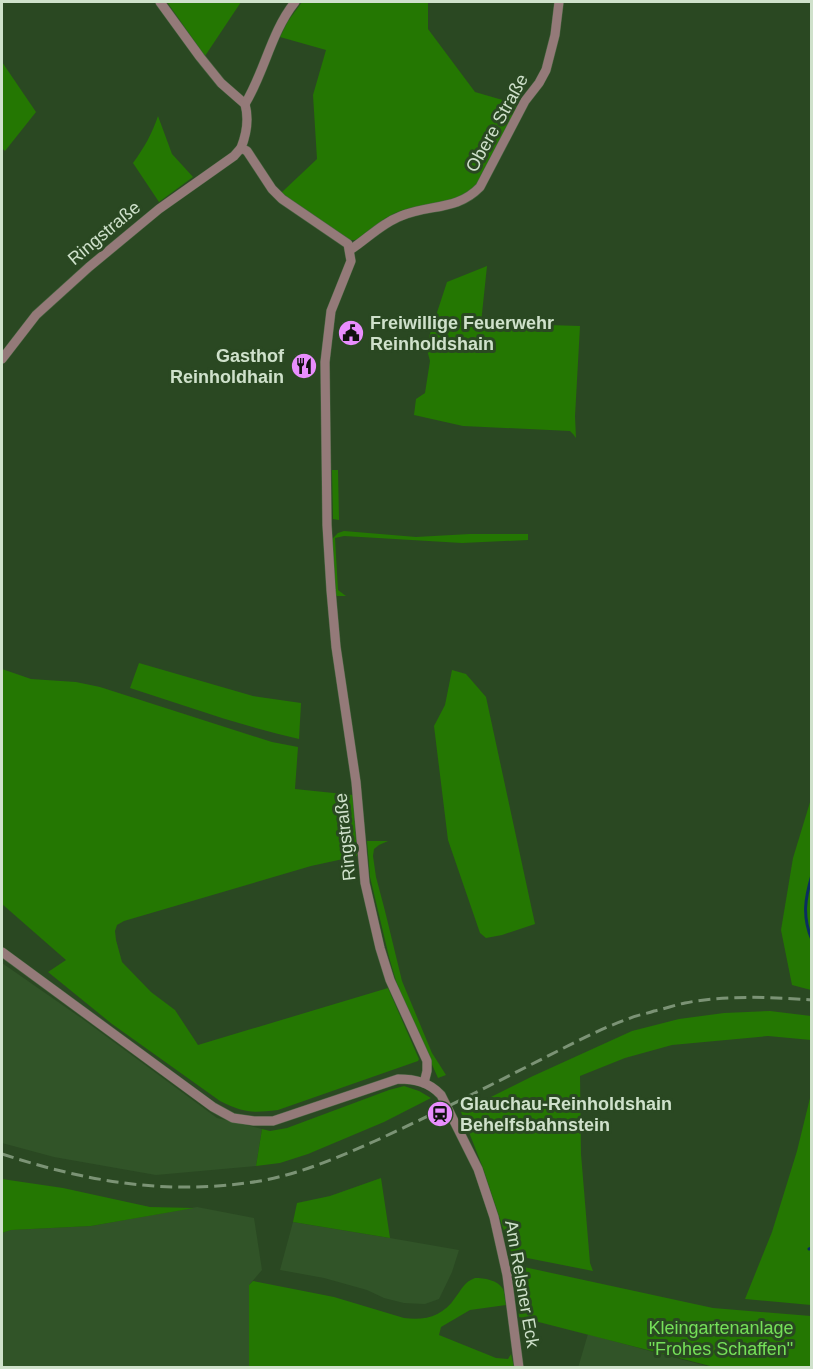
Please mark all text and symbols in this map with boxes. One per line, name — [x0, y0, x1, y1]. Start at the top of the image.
street label: Obere Straße — [462, 70, 532, 176]
street label: Ringstraße — [64, 197, 144, 269]
place label: Freiwillige Feuerwehr Reinholdshain — [370, 313, 554, 354]
public building icon: Freiwillige Feuerwehr Reinholdshain — [336, 318, 366, 348]
place label: Gasthof Reinholdhain — [170, 346, 285, 387]
restaurant icon: Gasthof Reinholdhain — [289, 351, 319, 381]
street label: Ringstraße — [330, 792, 360, 882]
place label: Glauchau-Reinholdshain Behelfsbahnstein — [460, 1094, 672, 1135]
station icon: Glauchau-Reinholdshain Behelfsbahnstein — [425, 1099, 455, 1129]
street label: Am Relsner Eck — [501, 1219, 543, 1350]
park label: Kleingartenanlage "Frohes Schaffen" — [648, 1318, 794, 1359]

